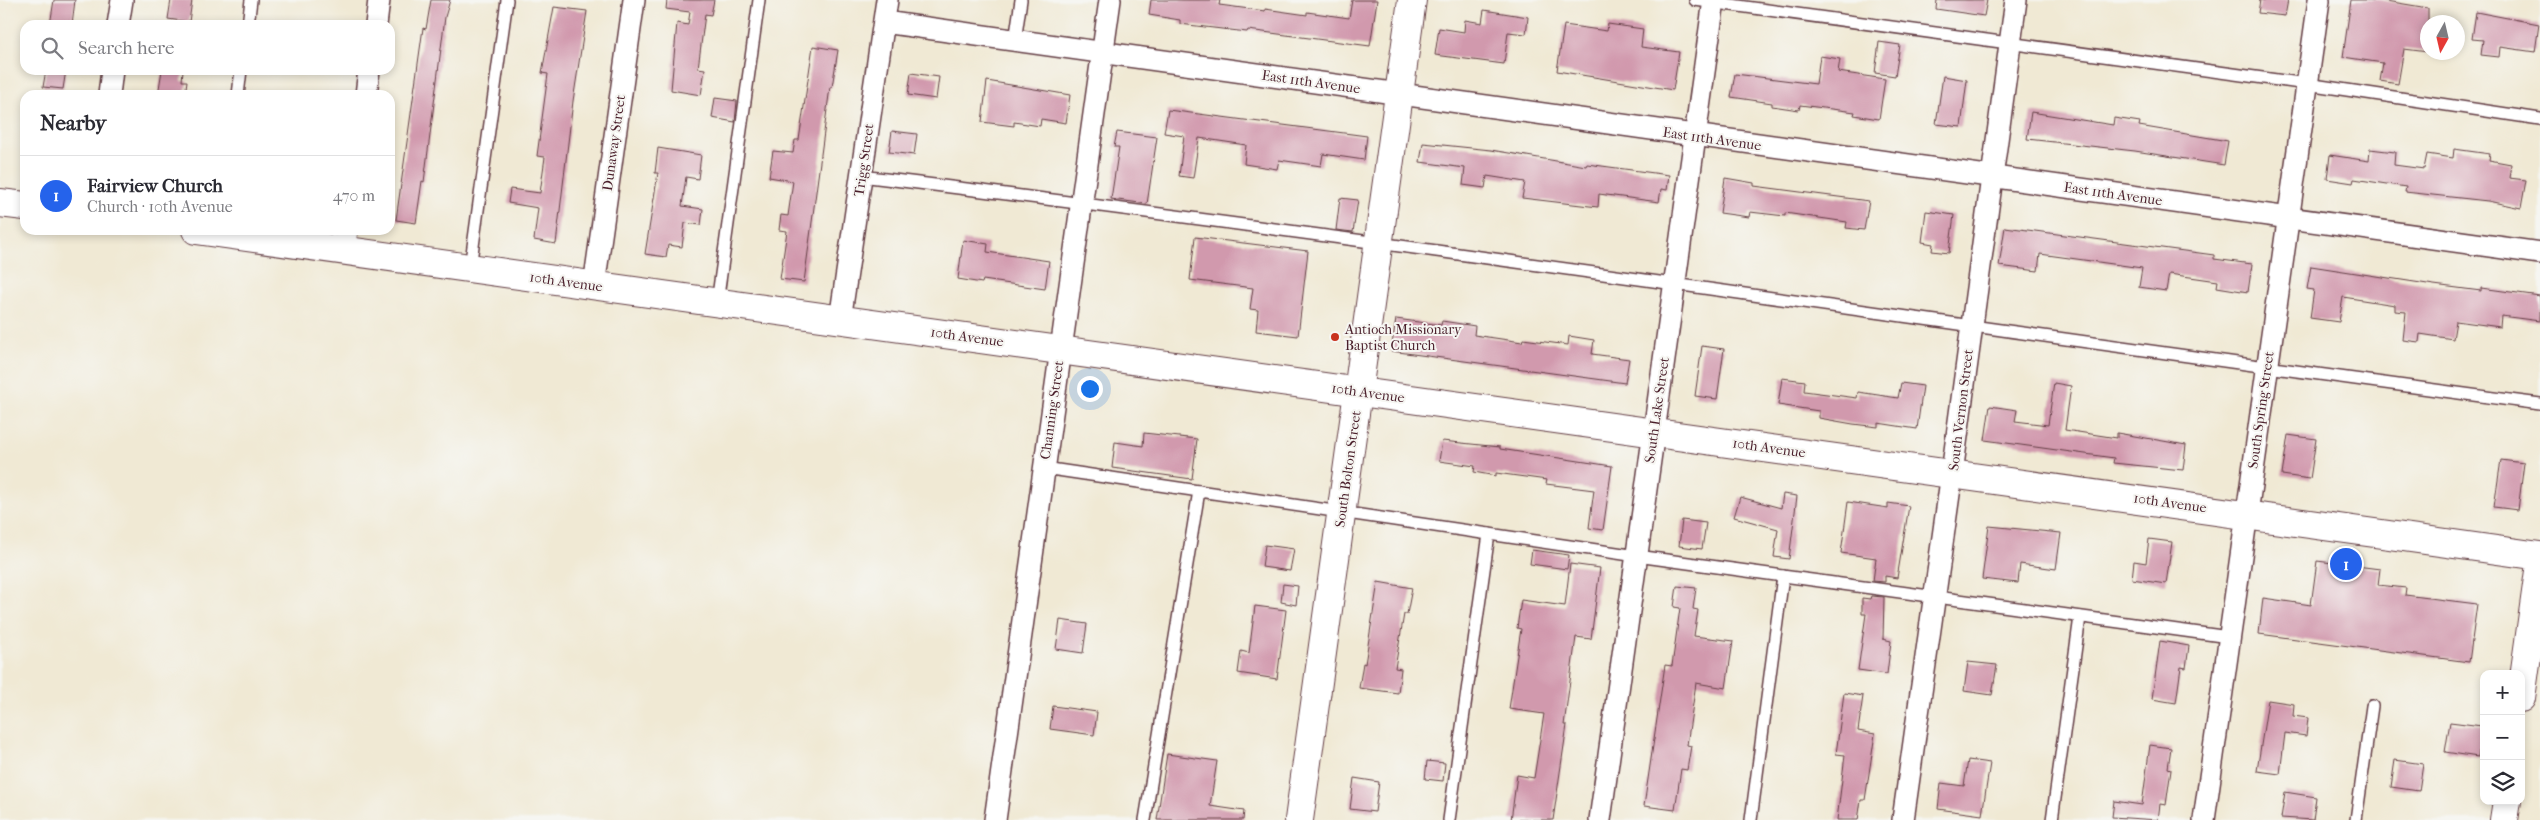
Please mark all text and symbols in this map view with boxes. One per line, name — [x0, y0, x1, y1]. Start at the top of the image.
north arrow — [2420, 15, 2465, 60]
search box — [20, 20, 395, 75]
icon: search — [38, 34, 66, 62]
text: Search here — [78, 37, 174, 59]
street label: East 11th Avenue — [1261, 67, 1361, 97]
street label: Dunaway Street — [599, 94, 629, 192]
text: Nearby — [40, 111, 106, 135]
street label: Trigg Street — [850, 122, 878, 198]
street label: East 11th Avenue — [1662, 124, 1762, 154]
text: Fairview Church — [87, 175, 223, 197]
street label: East 11th Avenue — [2063, 179, 2163, 209]
text: 1 — [53, 186, 59, 205]
text: 470 m — [333, 186, 375, 205]
text: Church · 10th Avenue — [87, 197, 233, 216]
street label: 10th Avenue — [528, 268, 604, 296]
place label: Antioch Missionary Baptist Church — [1344, 321, 1462, 354]
street label: 10th Avenue — [929, 323, 1005, 351]
marker: Antioch Missionary Baptist Church — [1329, 331, 1341, 343]
street label: South Vernon Street — [1945, 348, 1977, 472]
street label: South Spring Street — [2244, 350, 2278, 470]
street label: South Lake Street — [1641, 356, 1673, 464]
street label: Channing Street — [1037, 359, 1067, 461]
your location — [1077, 376, 1103, 402]
street label: 10th Avenue — [1330, 379, 1406, 407]
street label: South Bolton Street — [1331, 409, 1365, 529]
street label: 10th Avenue — [1731, 434, 1807, 462]
street label: 10th Avenue — [2132, 489, 2208, 517]
pin: 1 — [2330, 545, 2362, 583]
map controls — [2480, 670, 2525, 805]
button: + — [2480, 670, 2525, 715]
button: − — [2480, 715, 2525, 760]
button: layers — [2480, 760, 2525, 805]

